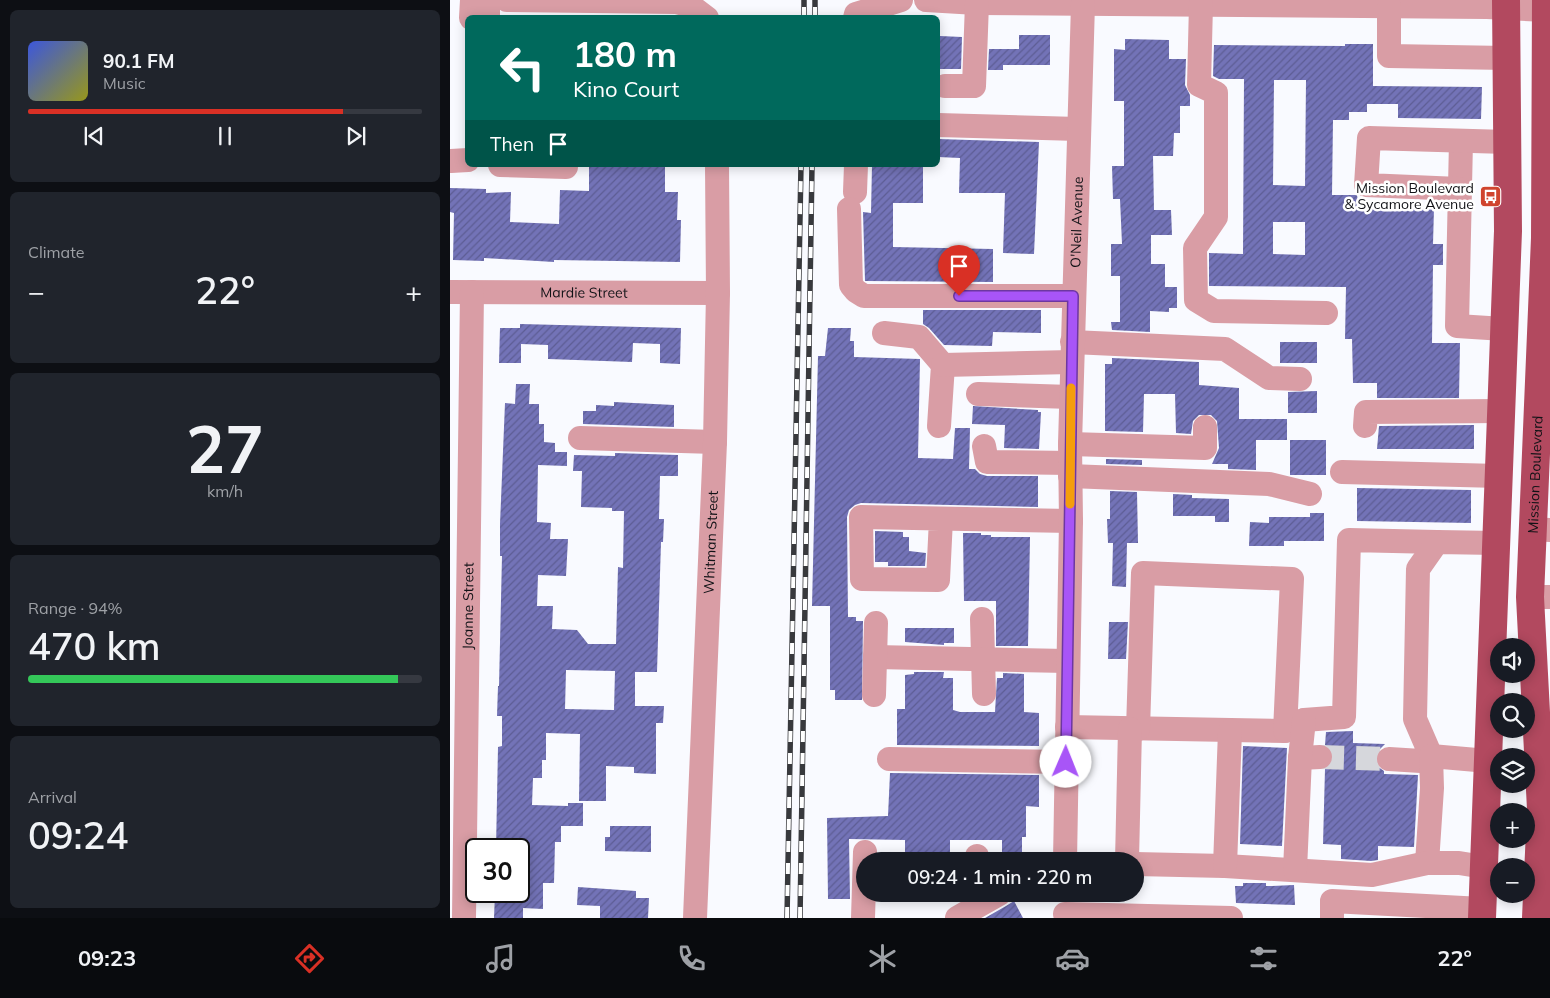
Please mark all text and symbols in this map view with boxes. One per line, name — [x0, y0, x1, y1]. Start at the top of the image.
text: 180 m — [573, 32, 677, 76]
icon: left — [490, 35, 555, 100]
text: 90.1 FM — [103, 49, 175, 73]
text: Music — [103, 73, 146, 93]
text: Kino Court — [573, 75, 679, 103]
icon: previous — [80, 122, 108, 150]
icon: pause — [211, 122, 239, 150]
icon: next — [342, 122, 370, 150]
icon: arrive — [544, 130, 572, 158]
text: Then — [490, 132, 534, 156]
street label: O'Neil Avenue — [1066, 176, 1087, 268]
place label: Mission Boulevard & Sycamore Avenue — [1344, 179, 1474, 213]
bus stop icon: Mission Boulevard & Sycamore Avenue — [1478, 184, 1502, 208]
text: Climate — [28, 242, 84, 262]
pin — [938, 245, 980, 296]
icon: arrive — [945, 252, 973, 280]
text: 22° — [195, 266, 255, 314]
text: − — [28, 274, 45, 309]
text: + — [405, 274, 422, 309]
street label: Mardie Street — [540, 283, 628, 302]
text: 27 — [186, 408, 264, 489]
street label: Mission Boulevard — [1524, 415, 1547, 534]
text: km/h — [207, 481, 243, 501]
street label: Whitman Street — [700, 490, 722, 594]
street label: Joanne Street — [458, 562, 478, 650]
text: Range · 94% — [28, 598, 123, 618]
text: 470 km — [28, 622, 161, 670]
map controls — [1490, 638, 1535, 903]
button: sound — [1490, 638, 1535, 683]
button: search — [1490, 693, 1535, 738]
position arrow — [1039, 735, 1091, 787]
button: layers — [1490, 748, 1535, 793]
text: Arrival — [28, 787, 77, 807]
button: + — [1490, 803, 1535, 848]
text: 09:24 — [28, 811, 128, 859]
speed limit sign: 30 — [465, 838, 530, 903]
button: − — [1490, 858, 1535, 903]
text: 09:24 · 1 min · 220 m — [907, 865, 1093, 889]
icon: directions — [292, 941, 327, 976]
icon: music — [483, 941, 518, 976]
icon: phone — [674, 941, 709, 976]
icon: climate — [865, 941, 900, 976]
icon: car — [1055, 941, 1090, 976]
icon: filters — [1246, 941, 1281, 976]
text: 09:23 — [78, 944, 136, 972]
text: 22° — [1437, 944, 1472, 972]

